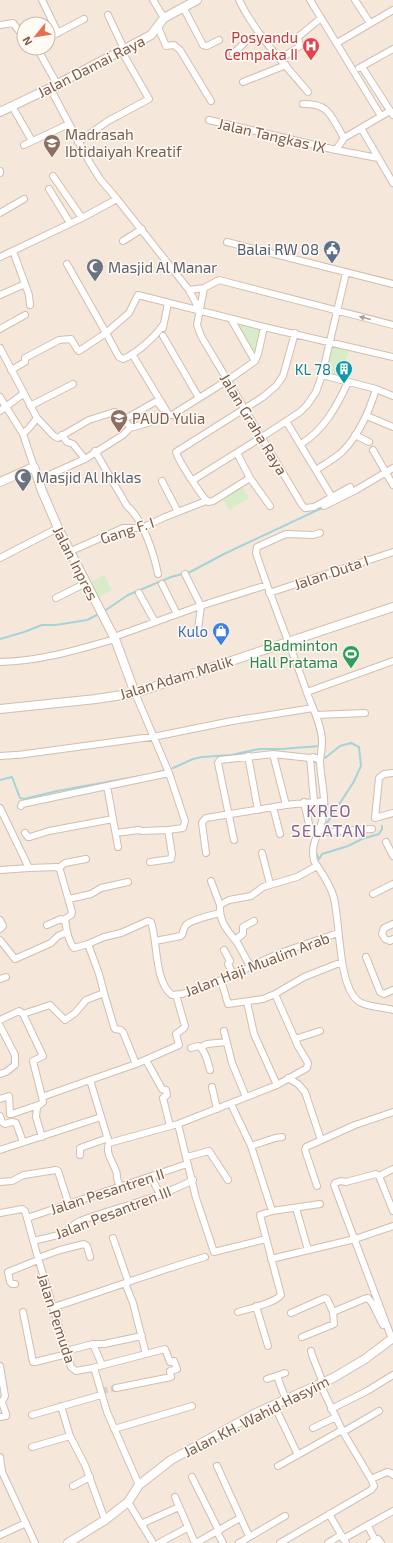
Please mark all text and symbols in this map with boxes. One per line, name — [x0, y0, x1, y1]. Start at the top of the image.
north arrow — [16, 16, 56, 56]
place label: Posyandu Cempaka II — [224, 28, 298, 63]
street label: Jalan Damai Raya — [34, 31, 148, 101]
text: N — [19, 35, 35, 48]
hospital icon: Posyandu Cempaka II — [301, 36, 321, 61]
street label: Jalan Tangkas IX — [216, 114, 328, 156]
place label: Madrasah Ibtidaiyah Kreatif — [65, 125, 182, 160]
school or university icon: Madrasah Ibtidaiyah Kreatif — [42, 133, 62, 158]
public building icon: Balai RW 08 — [322, 239, 342, 264]
place label: Balai RW 08 — [237, 240, 319, 258]
mosque icon: Masjid Al Manar — [85, 257, 105, 282]
place label: Masjid Al Manar — [108, 258, 217, 277]
one-way arrow — [359, 315, 371, 321]
building icon: KL 78 — [334, 359, 354, 384]
place label: KL 78 — [295, 360, 331, 378]
street label: Jalan Graha Raya — [217, 370, 291, 478]
school or university icon: PAUD Yulia — [109, 408, 129, 433]
place label: PAUD Yulia — [132, 409, 205, 427]
mosque icon: Masjid Al Ihklas — [13, 467, 33, 492]
place label: Masjid Al Ihklas — [36, 468, 141, 487]
street label: Gang F. I — [98, 513, 156, 547]
street label: Jalan Inpres — [50, 523, 102, 603]
street label: Jalan Duta I — [291, 551, 371, 593]
shop icon: Kulo — [211, 621, 231, 646]
place label: Kulo — [178, 622, 208, 640]
place label: Badminton Hall Pratama — [249, 636, 338, 671]
sports icon: Badminton Hall Pratama — [341, 644, 361, 669]
street label: Jalan Adam Malik — [117, 651, 235, 703]
district label: KREO SELATAN — [291, 800, 367, 840]
street label: Jalan Haji Mualim Arab — [182, 928, 332, 1001]
street label: Jalan Pesantren II — [48, 1164, 166, 1218]
street label: Jalan Pesantren III — [52, 1182, 174, 1242]
street label: Jalan Pemuda — [34, 1271, 80, 1365]
street label: Jalan KH. Wahid Hasyim — [180, 1371, 332, 1461]

